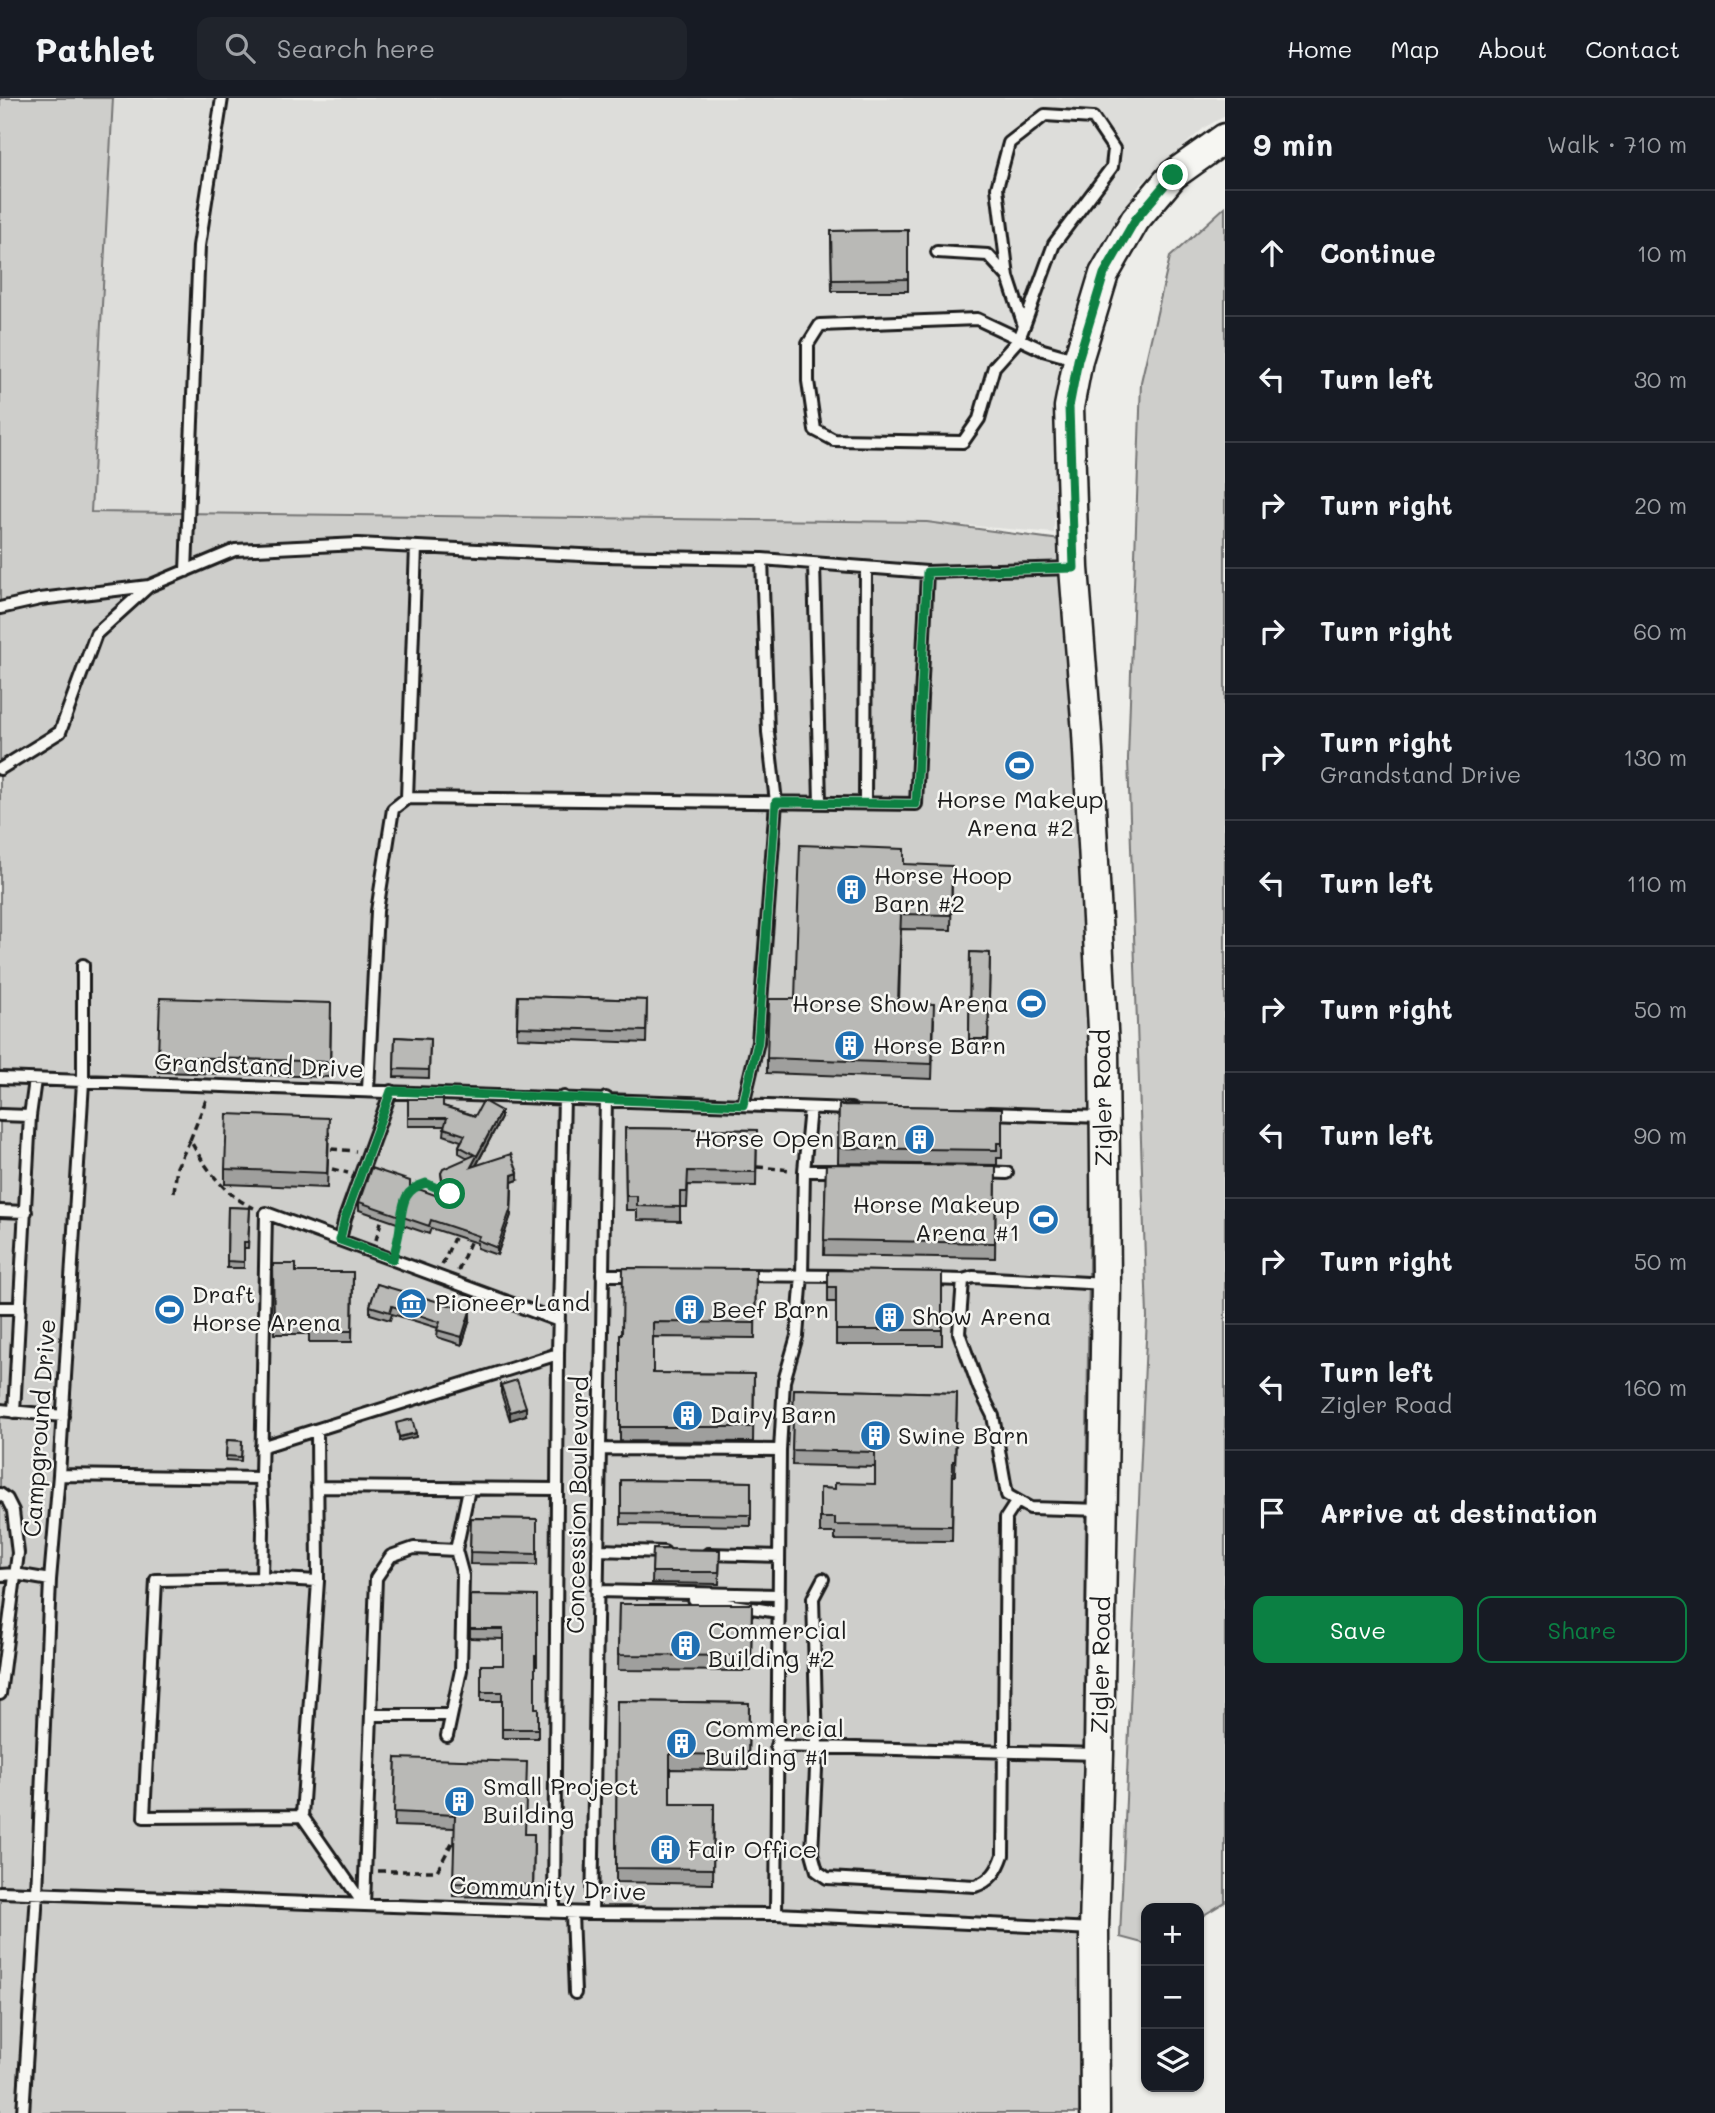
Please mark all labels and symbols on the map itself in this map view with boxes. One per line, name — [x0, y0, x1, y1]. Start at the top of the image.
route end — [1157, 159, 1188, 190]
sports icon: Horse Makeup Arena #2 — [1003, 749, 1037, 783]
place label: Horse Makeup Arena #2 — [936, 783, 1104, 842]
place label: Horse Hoop Barn #2 — [874, 859, 1012, 918]
building icon: Horse Hoop Barn #2 — [834, 873, 868, 907]
place label: Horse Show Arena — [792, 987, 1009, 1018]
sports icon: Horse Show Arena — [1015, 987, 1049, 1021]
building icon: Horse Barn — [833, 1029, 867, 1063]
place label: Horse Barn — [873, 1029, 1006, 1060]
street label: Zigler Road — [1085, 1029, 1118, 1167]
street label: Grandstand Drive — [154, 1045, 365, 1084]
place label: Horse Open Barn — [695, 1122, 897, 1153]
building icon: Horse Open Barn — [903, 1122, 937, 1156]
route start — [434, 1178, 465, 1209]
place label: Horse Makeup Arena #1 — [853, 1188, 1020, 1247]
sports icon: Horse Makeup Arena #1 — [1026, 1202, 1060, 1236]
place label: Draft Horse Arena — [192, 1278, 341, 1337]
museum icon: Pioneer Land — [395, 1286, 429, 1320]
place label: Pioneer Land — [435, 1286, 590, 1317]
sports icon: Draft Horse Arena — [152, 1292, 186, 1326]
building icon: Beef Barn — [672, 1293, 706, 1327]
place label: Beef Barn — [712, 1293, 829, 1324]
building icon: Show Arena — [872, 1300, 906, 1334]
place label: Show Arena — [912, 1300, 1051, 1331]
street label: Campground Drive — [15, 1318, 62, 1538]
street label: Concession Boulevard — [559, 1376, 594, 1634]
building icon: Dairy Barn — [670, 1398, 704, 1432]
place label: Dairy Barn — [710, 1398, 836, 1429]
building icon: Swine Barn — [858, 1419, 892, 1453]
place label: Swine Barn — [898, 1419, 1029, 1450]
street label: Zigler Road — [1083, 1596, 1116, 1734]
place label: Commercial Building #2 — [708, 1614, 847, 1673]
building icon: Commercial Building #2 — [668, 1628, 702, 1662]
place label: Commercial Building #1 — [705, 1712, 844, 1771]
building icon: Commercial Building #1 — [665, 1726, 699, 1760]
place label: Small Project Building — [483, 1770, 639, 1829]
building icon: Small Project Building — [443, 1784, 477, 1818]
building icon: Fair Office — [648, 1833, 682, 1867]
place label: Fair Office — [688, 1833, 817, 1864]
street label: Community Drive — [449, 1869, 647, 1906]

